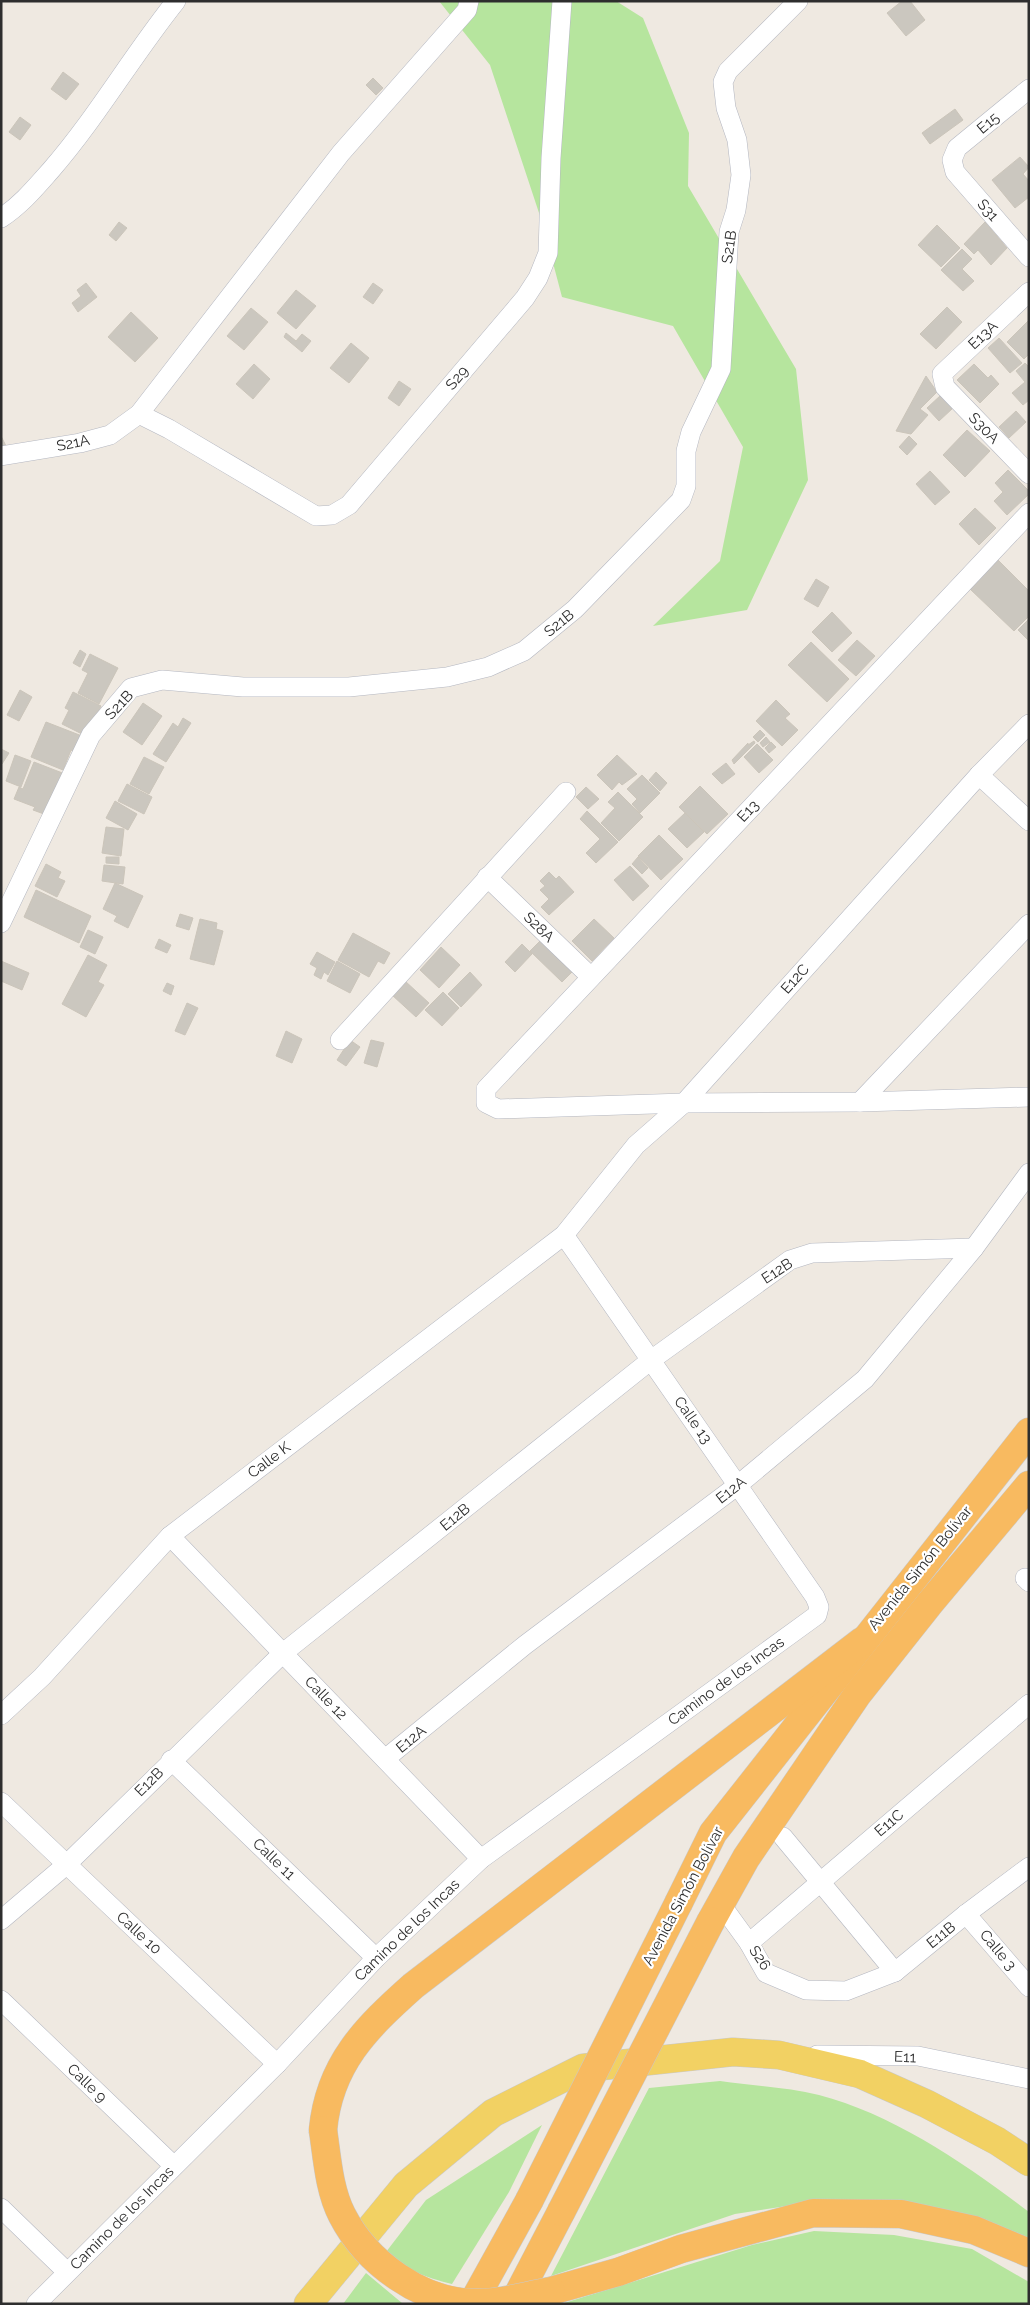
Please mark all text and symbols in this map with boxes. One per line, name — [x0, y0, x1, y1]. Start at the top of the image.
street label: E15 — [973, 108, 1003, 138]
street label: S31 — [973, 195, 1003, 225]
street label: S21B — [718, 229, 740, 265]
street label: E13A — [965, 317, 1001, 353]
street label: S29 — [442, 362, 472, 394]
street label: S30A — [965, 409, 1003, 447]
street label: S21A — [55, 431, 91, 455]
street label: S21B — [540, 606, 578, 640]
street label: S21B — [101, 687, 137, 723]
street label: E13 — [733, 796, 763, 826]
street label: S28A — [520, 908, 558, 946]
street label: E12C — [777, 960, 813, 998]
street label: E12B — [758, 1254, 796, 1288]
street label: Calle 13 — [670, 1393, 716, 1447]
street label: Calle K — [244, 1438, 294, 1482]
street label: E12A — [712, 1473, 750, 1507]
street label: E12B — [436, 1500, 474, 1534]
street label: Avenida Simón Bolívar — [864, 1502, 976, 1634]
street label: Camino de los Incas — [664, 1633, 788, 1729]
street label: Calle 12 — [301, 1673, 351, 1724]
street label: E12A — [392, 1721, 430, 1757]
street label: E12B — [131, 1764, 167, 1800]
street label: E11C — [871, 1806, 907, 1840]
street label: Avenida Simón Bolívar — [639, 1823, 728, 1969]
street label: Calle 11 — [249, 1834, 299, 1884]
street label: Camino de los Incas — [351, 1875, 463, 1985]
street label: Calle 10 — [113, 1908, 165, 1958]
street label: E11B — [923, 1918, 959, 1952]
street label: Calle 3 — [976, 1926, 1020, 1974]
street label: S26 — [745, 1942, 775, 1974]
street label: E11 — [894, 2048, 917, 2066]
street label: Calle 9 — [63, 2060, 111, 2106]
street label: Camino de los Incas — [66, 2162, 178, 2274]

